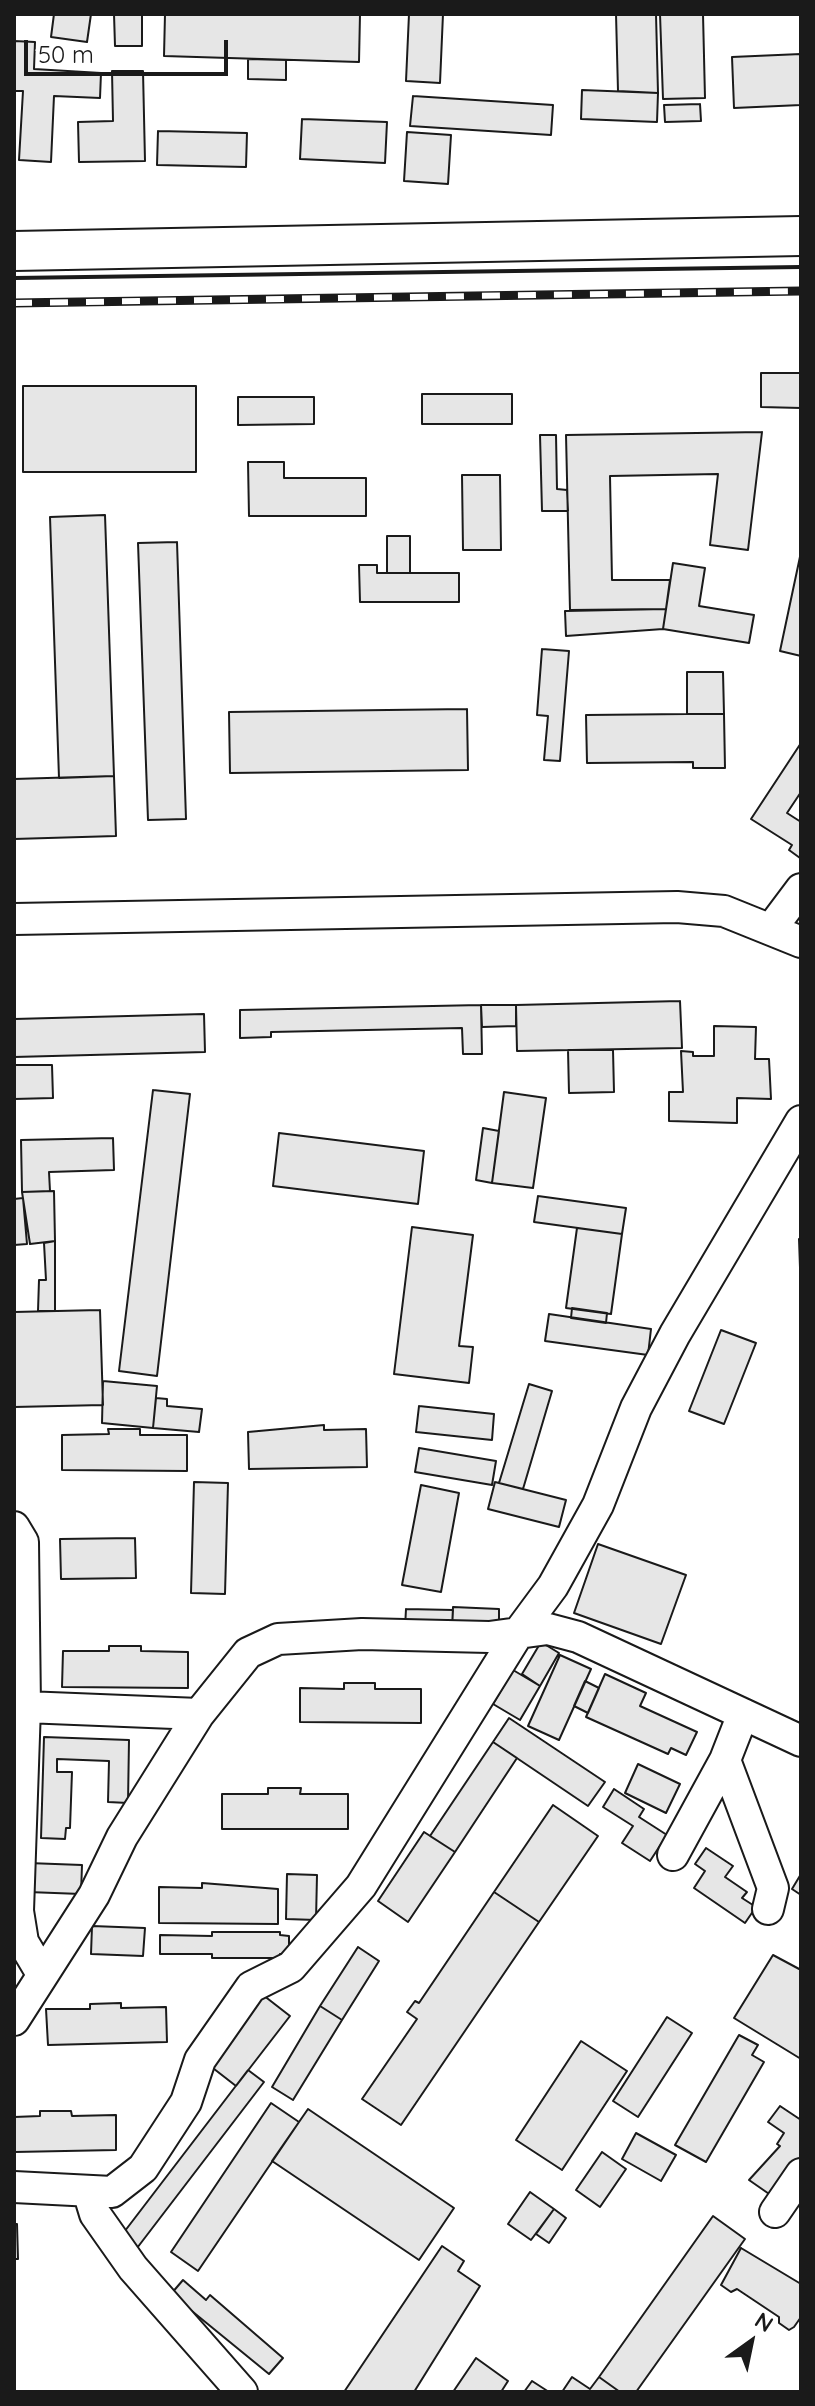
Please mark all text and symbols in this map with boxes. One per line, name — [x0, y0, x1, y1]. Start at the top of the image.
scale bar — [28, 24, 232, 74]
text: 50 m — [38, 39, 94, 69]
north arrow — [711, 2302, 791, 2382]
text: N — [750, 2306, 778, 2338]

